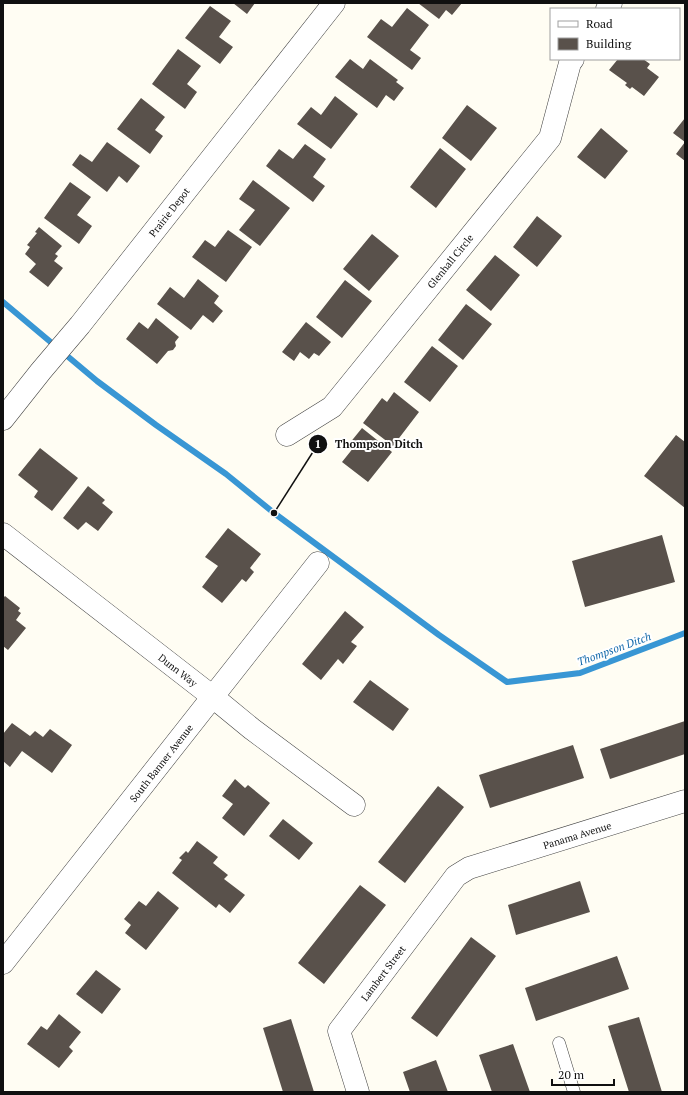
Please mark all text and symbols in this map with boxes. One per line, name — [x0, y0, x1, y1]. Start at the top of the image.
legend — [550, 8, 680, 60]
text: Road — [586, 16, 613, 31]
text: Building — [586, 36, 632, 51]
street label: Prairie Depot — [146, 185, 193, 240]
street label: Glenhall Circle — [424, 231, 476, 291]
callout: Thompson Ditch — [308, 432, 431, 455]
text: 1 — [315, 436, 321, 451]
text: Thompson Ditch — [335, 437, 423, 451]
water label: Thompson Ditch — [575, 629, 653, 669]
street label: Dunn Way — [156, 651, 201, 690]
street label: South Banner Avenue — [127, 722, 196, 805]
street label: Panama Avenue — [541, 819, 613, 852]
street label: Lambert Street — [358, 943, 409, 1004]
scale bar — [552, 1061, 614, 1087]
text: 20 m — [558, 1067, 585, 1082]

